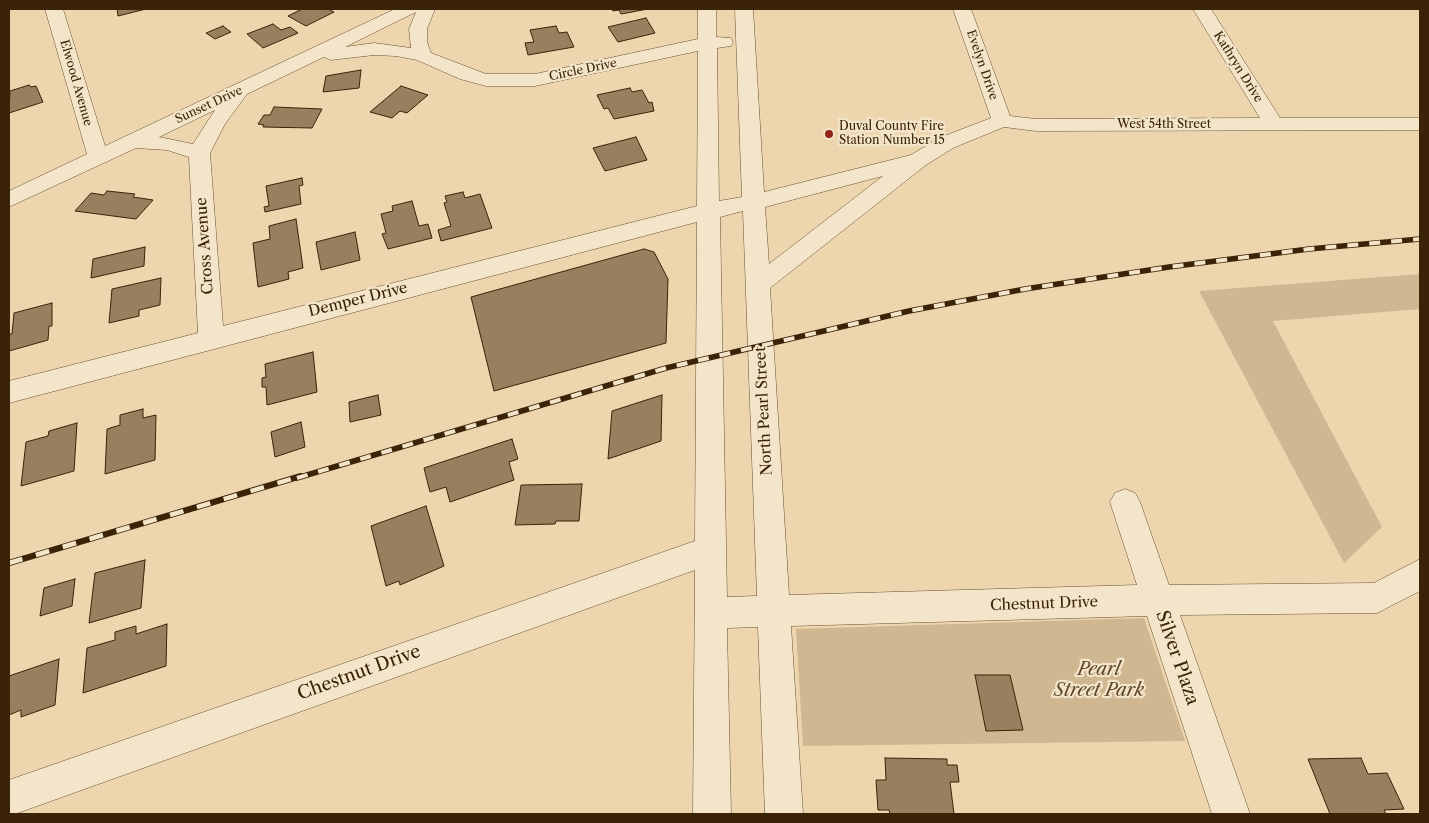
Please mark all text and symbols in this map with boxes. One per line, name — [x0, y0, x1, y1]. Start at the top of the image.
street label: Evelyn Drive — [963, 28, 1001, 102]
street label: Kathryn Drive — [1210, 29, 1266, 105]
street label: Elwood Avenue — [57, 38, 95, 128]
street label: Circle Drive — [548, 56, 618, 84]
street label: Sunset Drive — [173, 83, 245, 127]
street label: West 54th Street — [1117, 118, 1211, 132]
place label: Duval County Fire Station Number 15 — [839, 120, 945, 148]
marker: Duval County Fire Station Number 15 — [823, 128, 835, 140]
street label: Cross Avenue — [193, 197, 217, 295]
street label: Demper Drive — [307, 279, 409, 321]
street label: North Pearl Street — [752, 346, 776, 476]
street label: Chestnut Drive — [990, 593, 1098, 615]
street label: Silver Plaza — [1151, 608, 1203, 708]
street label: Chestnut Drive — [294, 641, 424, 705]
park label: Pearl Street Park — [1054, 659, 1144, 702]

